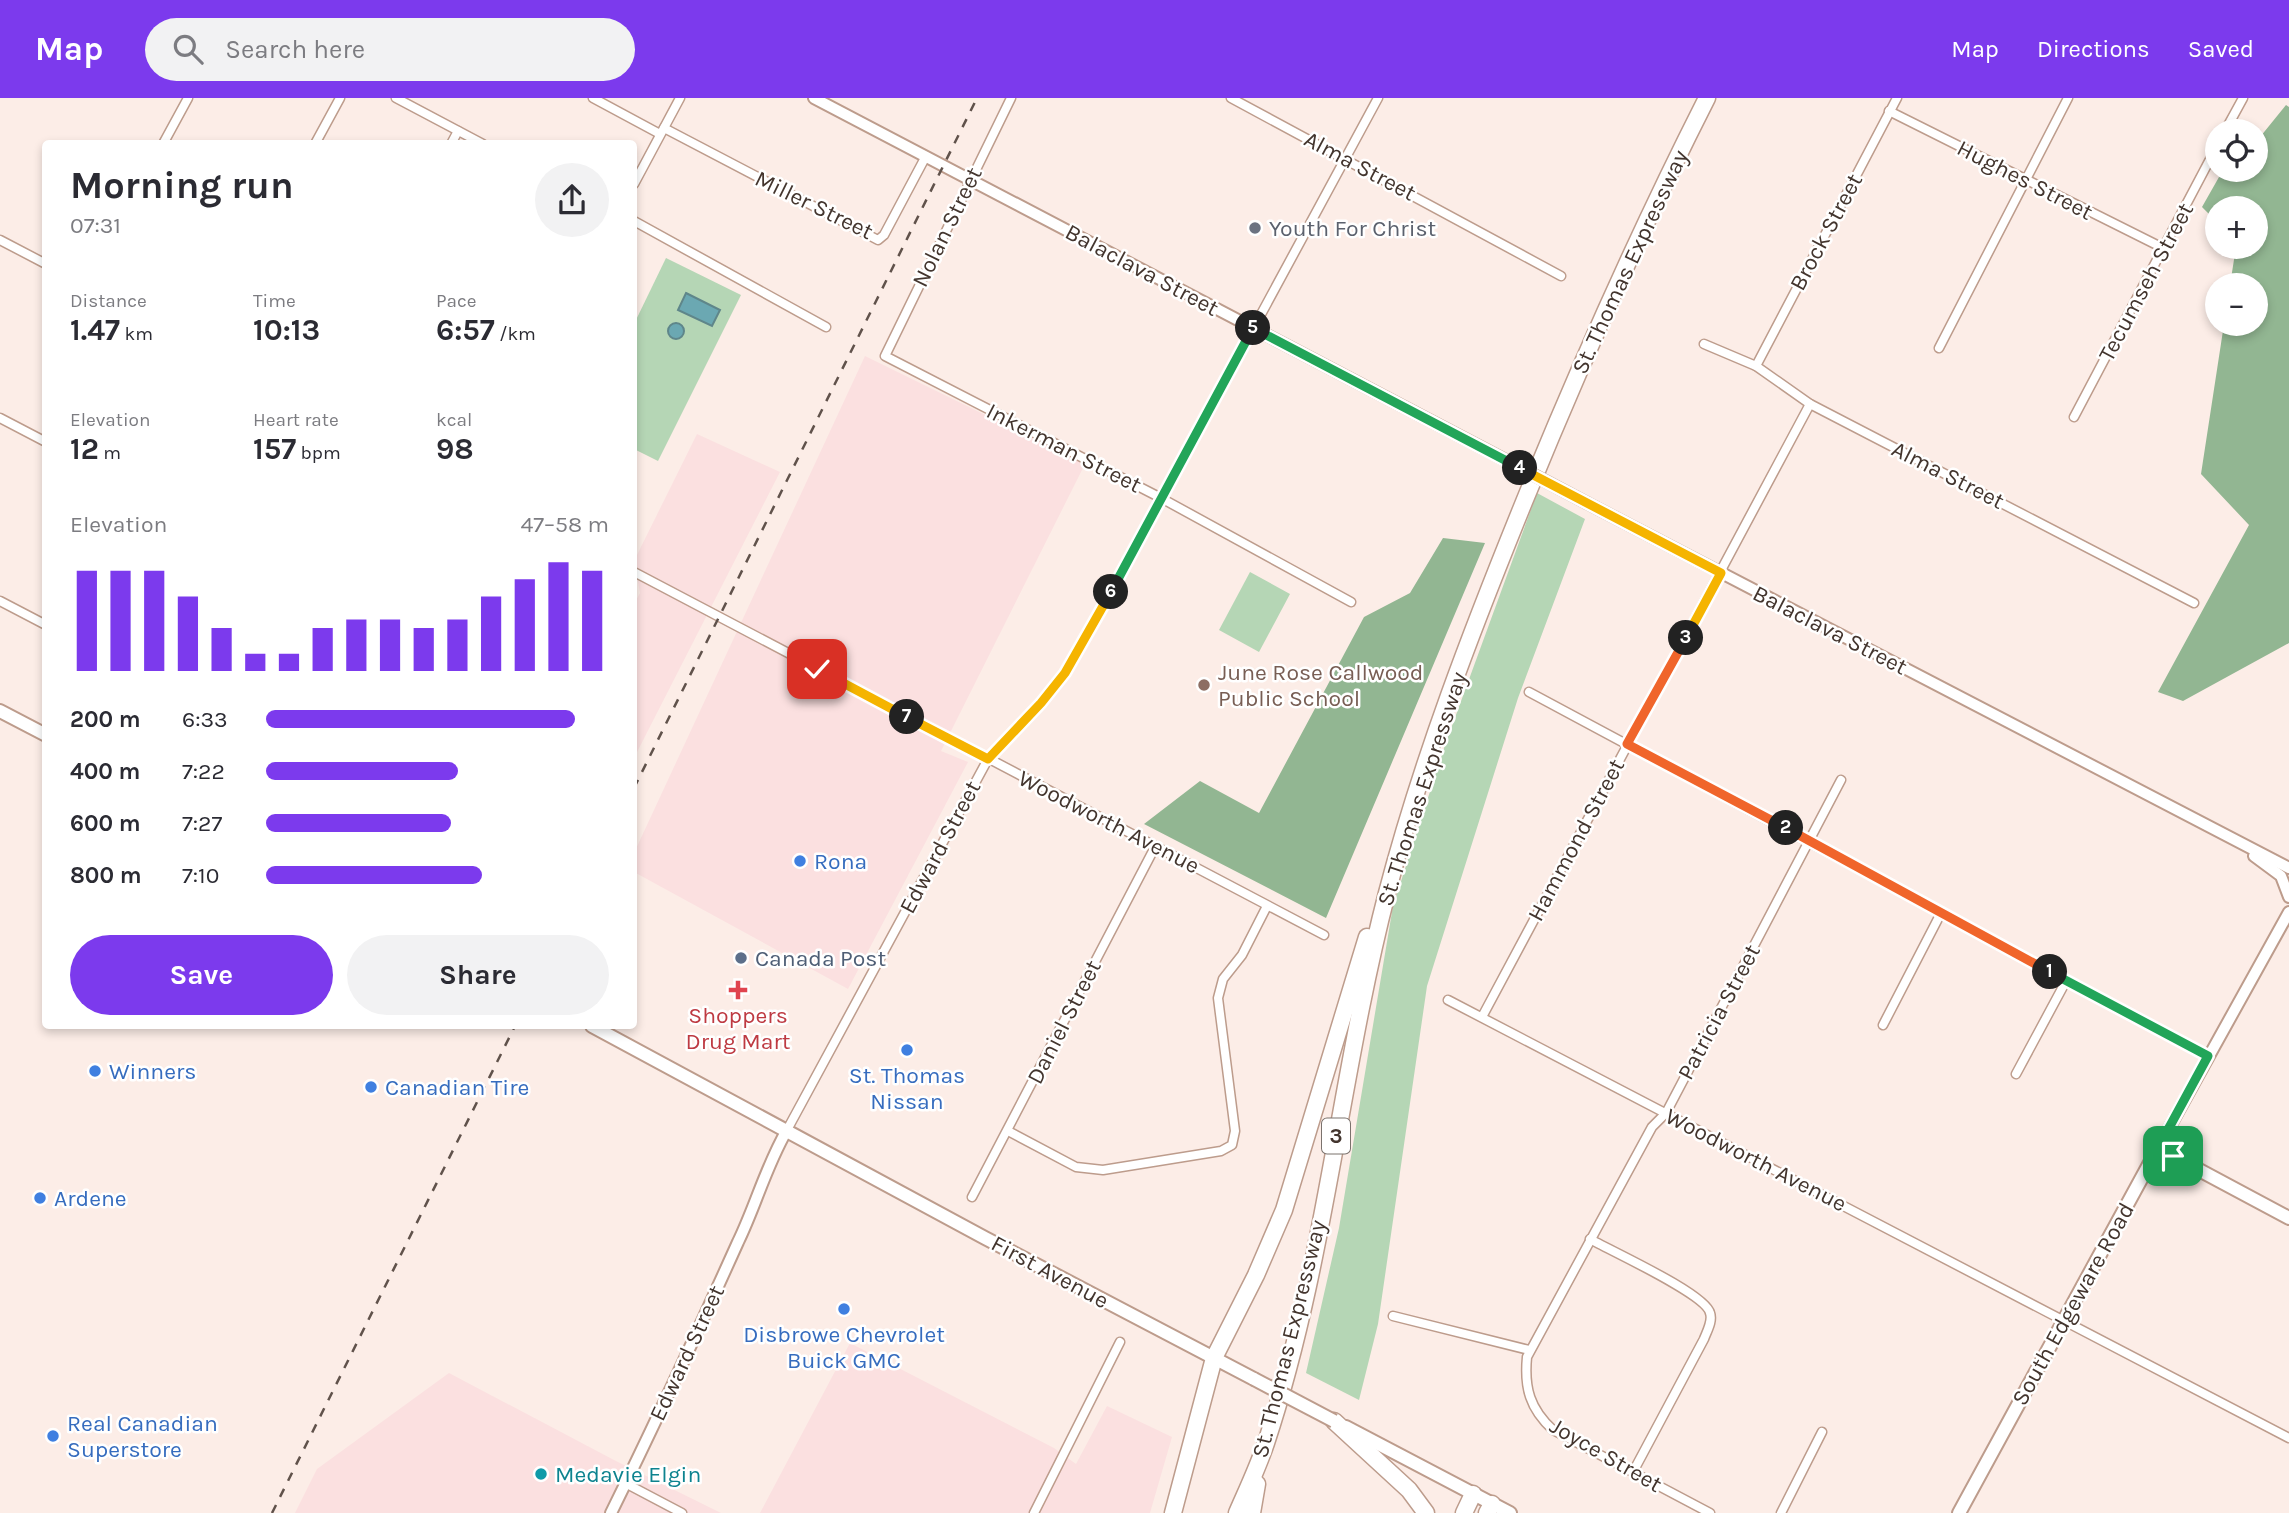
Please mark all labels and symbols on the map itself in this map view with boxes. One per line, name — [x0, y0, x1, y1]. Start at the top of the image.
street label: Alma Street — [1300, 125, 1421, 207]
street label: Hughes Street — [1953, 134, 2098, 226]
street label: St. Thomas Expressway — [1566, 145, 1694, 378]
street label: Nolan Street — [906, 162, 988, 291]
street label: Miller Street — [751, 165, 878, 245]
street label: Brock Street — [1784, 169, 1868, 295]
street label: Tecumseh Street — [2093, 198, 2199, 366]
place label: Youth For Christ — [1269, 215, 1437, 242]
street label: Balaclava Street — [1061, 218, 1224, 322]
marker: Youth For Christ — [1247, 220, 1263, 236]
pin: 5 — [1236, 310, 1270, 345]
street label: Inkerman Street — [982, 397, 1146, 499]
street label: Alma Street — [1887, 435, 2009, 515]
pin: 4 — [1502, 450, 1538, 486]
pin: 6 — [1094, 574, 1128, 610]
street label: Balaclava Street — [1748, 579, 1912, 681]
pin: 3 — [1668, 620, 1704, 656]
pin — [787, 639, 847, 699]
place label: June Rose Callwood Public School — [1218, 659, 1423, 712]
street label: St. Thomas Expressway — [1371, 668, 1473, 909]
marker: June Rose Callwood Public School — [1196, 677, 1212, 693]
pin: 7 — [890, 700, 925, 734]
street label: Hammond Street — [1522, 754, 1630, 926]
street label: Woodworth Avenue — [1014, 765, 1204, 879]
street label: Edward Street — [894, 776, 986, 918]
pin: 2 — [1768, 810, 1803, 846]
place label: Rona — [814, 848, 867, 875]
marker: Rona — [792, 853, 808, 869]
street label: Patricia Street — [1672, 939, 1766, 1084]
place label: Canada Post — [755, 945, 886, 972]
marker: Canada Post — [733, 950, 749, 966]
pin: 1 — [2032, 954, 2068, 990]
street label: Daniel Street — [1021, 955, 1107, 1088]
marker: Shoppers Drug Mart — [730, 982, 746, 998]
place label: Shoppers Drug Mart — [686, 1002, 791, 1055]
marker: St. Thomas Nissan — [899, 1042, 915, 1058]
place label: Winners — [109, 1058, 196, 1085]
place label: St. Thomas Nissan — [849, 1062, 965, 1115]
marker: Winners — [87, 1063, 103, 1079]
place label: Canadian Tire — [385, 1074, 529, 1101]
marker: Canadian Tire — [363, 1079, 379, 1095]
street label: Woodworth Avenue — [1661, 1103, 1851, 1217]
road number: 3 — [1322, 1118, 1350, 1154]
pin — [2143, 1126, 2203, 1186]
place label: Ardene — [54, 1185, 127, 1212]
marker: Ardene — [32, 1190, 48, 1206]
street label: South Edgeware Road — [2006, 1198, 2140, 1410]
street label: St. Thomas Expressway — [1246, 1217, 1332, 1461]
street label: First Avenue — [987, 1230, 1113, 1314]
street label: Edward Street — [644, 1281, 730, 1425]
marker: Disbrowe Chevrolet Buick GMC — [836, 1301, 852, 1317]
place label: Disbrowe Chevrolet Buick GMC — [743, 1321, 945, 1374]
place label: Real Canadian Superstore — [67, 1410, 218, 1463]
street label: Joyce Street — [1545, 1412, 1667, 1498]
marker: Real Canadian Superstore — [45, 1428, 61, 1444]
place label: Medavie Elgin — [555, 1461, 701, 1488]
marker: Medavie Elgin — [533, 1466, 549, 1482]

